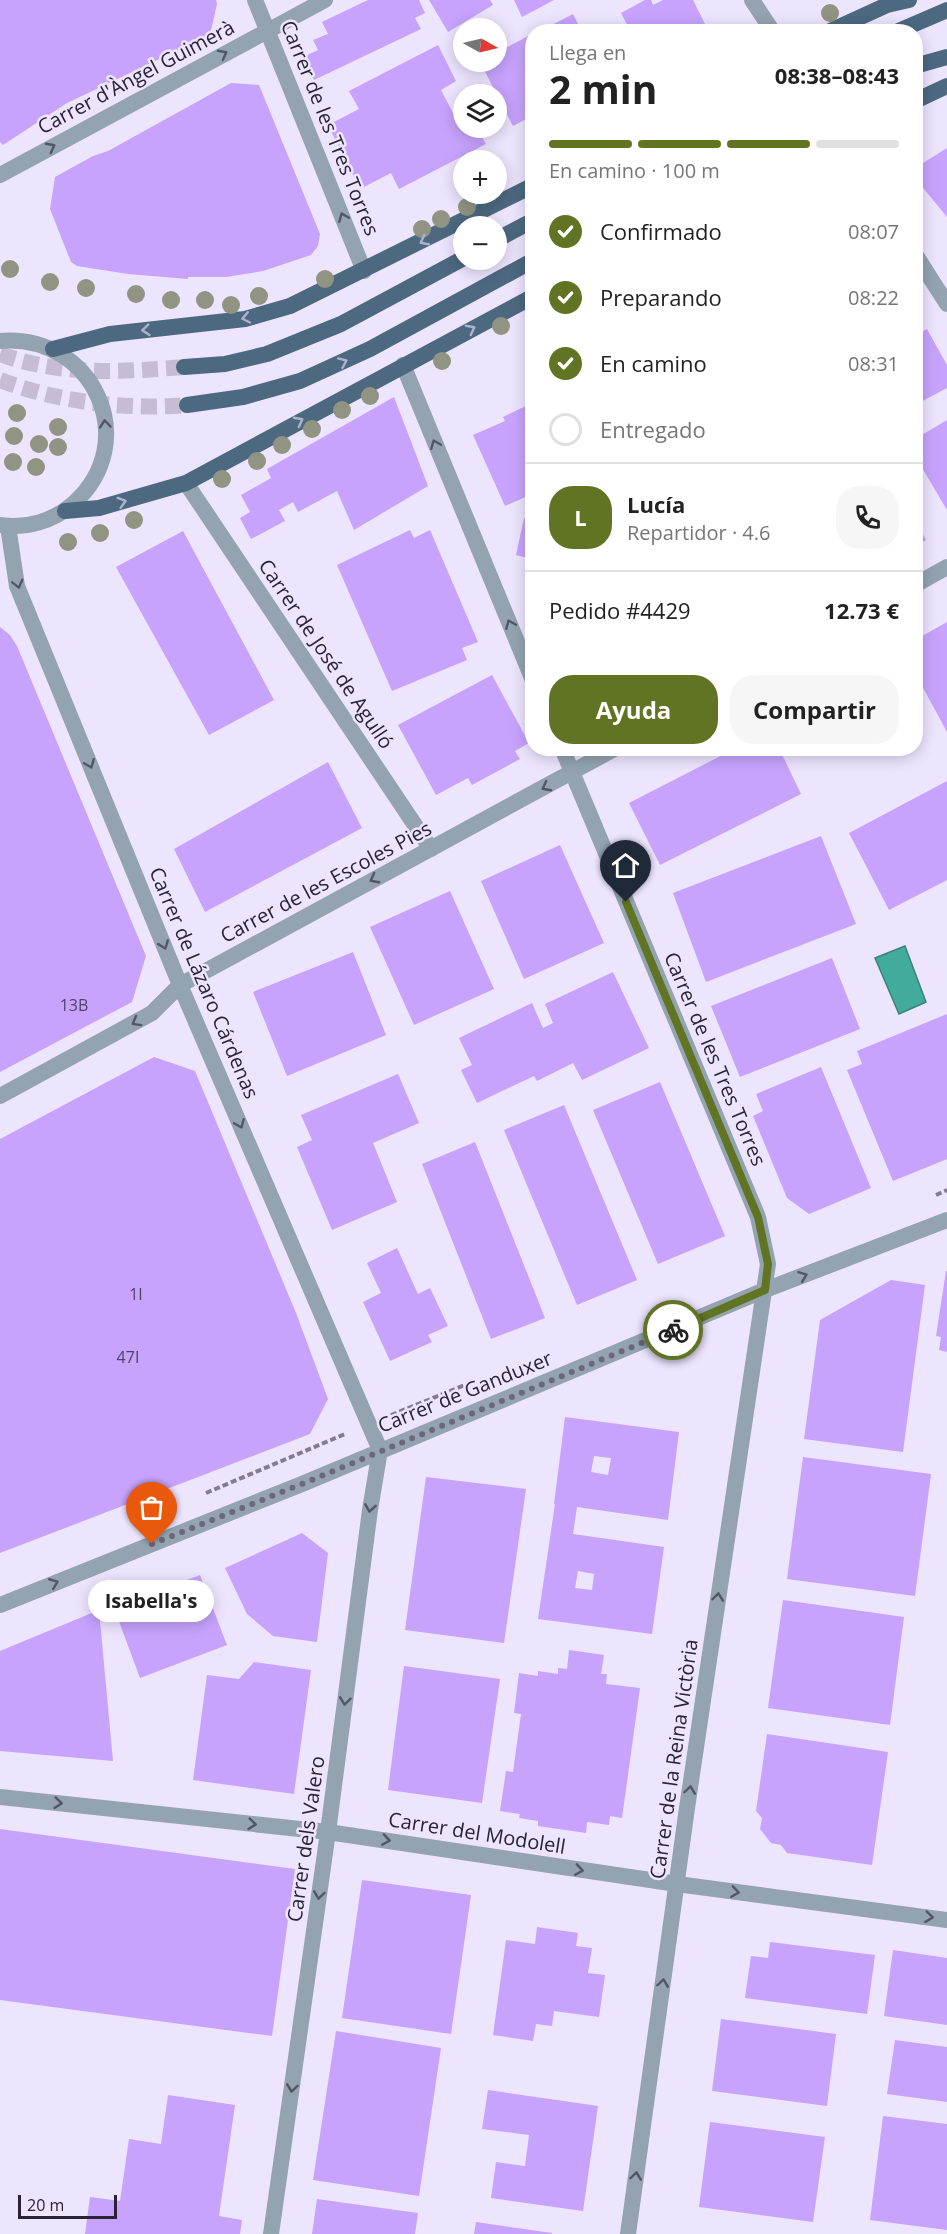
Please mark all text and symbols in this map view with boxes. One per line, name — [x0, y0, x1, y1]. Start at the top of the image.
street label: Carrer d'Àngel Guimerà — [33, 13, 239, 140]
street label: Carrer de les Tres Torres — [275, 16, 386, 239]
north arrow — [453, 18, 507, 72]
map controls — [453, 18, 507, 270]
text: Llega en — [549, 39, 626, 66]
one-way arrow — [217, 50, 228, 62]
text: 08:38–08:43 — [775, 60, 899, 90]
text: 2 min — [549, 62, 657, 115]
button: layers — [453, 84, 507, 138]
one-way arrow — [45, 143, 55, 154]
button: + — [453, 150, 507, 204]
text: En camino · 100 m — [549, 157, 720, 184]
one-way arrow — [338, 212, 350, 223]
icon: check — [549, 215, 582, 248]
button: − — [453, 216, 507, 270]
text: Confirmado — [600, 216, 722, 246]
text: 08:07 — [848, 218, 899, 245]
one-way arrow — [420, 234, 430, 245]
icon: check — [549, 281, 582, 314]
text: Preparando — [600, 282, 722, 312]
text: 08:22 — [848, 284, 899, 311]
one-way arrow — [241, 311, 251, 324]
one-way arrow — [142, 323, 151, 336]
one-way arrow — [464, 325, 475, 337]
icon: check — [549, 347, 582, 380]
text: En camino — [600, 348, 707, 378]
text: 08:31 — [848, 350, 899, 377]
one-way arrow — [337, 357, 348, 369]
text: Entregado — [600, 414, 706, 444]
one-way arrow — [293, 417, 303, 428]
one-way arrow — [98, 420, 111, 429]
one-way arrow — [430, 439, 442, 450]
button: phone — [836, 486, 899, 549]
text: Lucía — [627, 489, 685, 519]
one-way arrow — [117, 496, 127, 509]
text: L — [574, 502, 587, 532]
text: Repartidor · 4.6 — [627, 519, 771, 546]
street label: Carrer de José de Agulló — [253, 554, 400, 754]
one-way arrow — [10, 578, 23, 588]
text: Pedido #4429 — [549, 595, 691, 625]
text: 12.73 € — [824, 595, 899, 625]
one-way arrow — [505, 619, 517, 630]
button: Ayuda — [549, 675, 718, 744]
button: Compartir — [730, 675, 899, 744]
one-way arrow — [83, 758, 95, 769]
one-way arrow — [542, 780, 552, 791]
street label: Carrer de les Escoles Pies — [215, 814, 436, 949]
pin — [600, 840, 651, 902]
icon: home — [609, 849, 642, 882]
street label: Carrer de Lázaro Cárdenas — [143, 863, 266, 1103]
one-way arrow — [370, 872, 381, 883]
one-way arrow — [157, 939, 170, 949]
street label: Carrer de les Tres Torres — [658, 948, 773, 1170]
house number: 13B — [60, 994, 88, 1016]
one-way arrow — [132, 1015, 142, 1026]
one-way arrow — [233, 1118, 245, 1129]
one-way arrow — [796, 1271, 807, 1283]
house number: 1I — [129, 1283, 143, 1305]
courier — [643, 1300, 703, 1360]
icon: bike — [657, 1314, 690, 1347]
street label: Carrer de Ganduxer — [374, 1344, 556, 1439]
house number: 47I — [117, 1346, 139, 1368]
pin — [126, 1482, 177, 1544]
icon: bag — [135, 1491, 168, 1524]
one-way arrow — [365, 1503, 377, 1512]
one-way arrow — [48, 1578, 59, 1590]
callout: Isabella's — [89, 1580, 215, 1622]
text: Isabella's — [105, 1587, 197, 1614]
one-way arrow — [711, 1592, 723, 1601]
street label: Carrer de la Reina Victòria — [643, 1637, 704, 1881]
one-way arrow — [339, 1697, 352, 1706]
street label: Carrer dels Valero — [280, 1754, 331, 1924]
one-way arrow — [683, 1785, 695, 1794]
one-way arrow — [54, 1796, 63, 1809]
street label: Carrer del Modolell — [387, 1805, 568, 1860]
one-way arrow — [248, 1817, 257, 1830]
one-way arrow — [381, 1834, 391, 1846]
one-way arrow — [574, 1863, 583, 1875]
one-way arrow — [731, 1885, 740, 1898]
one-way arrow — [314, 1890, 326, 1899]
one-way arrow — [924, 1911, 933, 1923]
one-way arrow — [657, 1978, 669, 1988]
one-way arrow — [286, 2083, 299, 2092]
one-way arrow — [630, 2171, 642, 2181]
scale bar — [18, 2192, 117, 2220]
text: 20 m — [27, 2194, 64, 2216]

